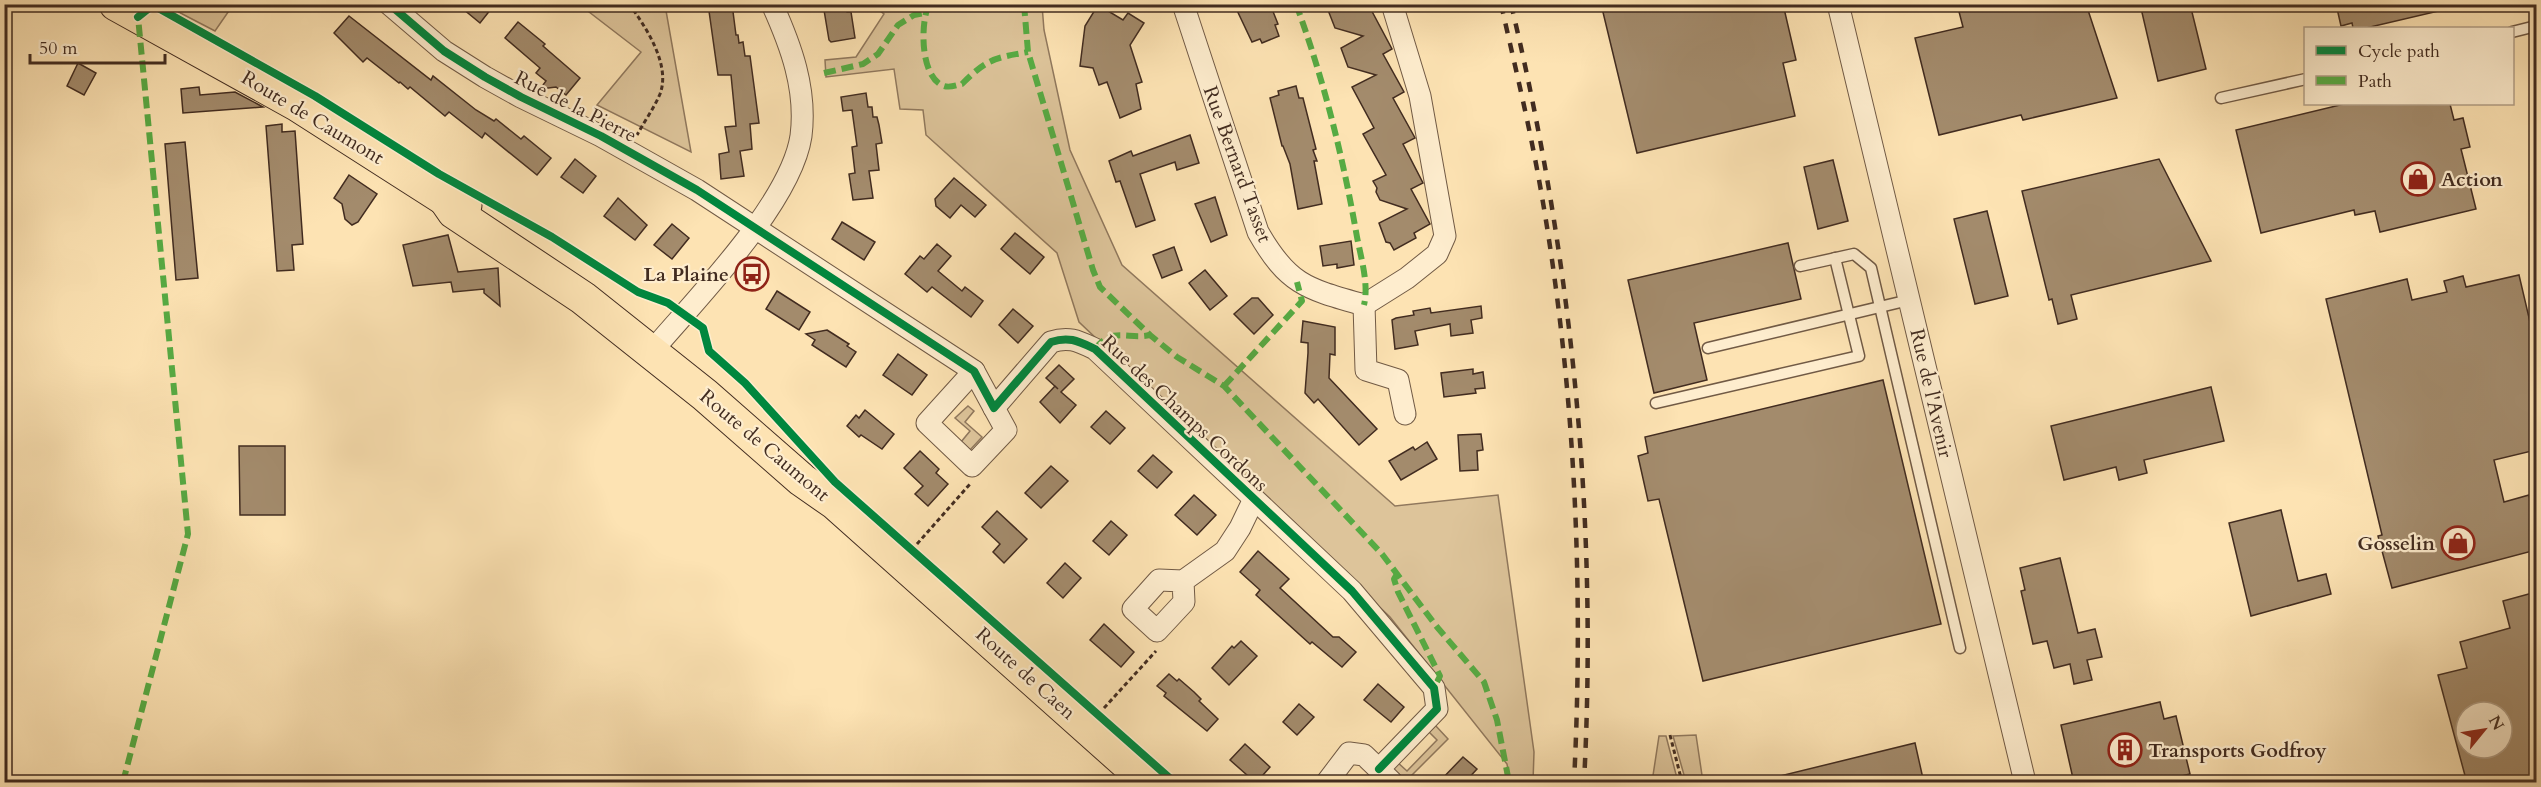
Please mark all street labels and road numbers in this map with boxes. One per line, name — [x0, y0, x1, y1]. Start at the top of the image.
street label: Route de Caumont — [236, 64, 390, 171]
street label: Rue de la Pierre — [510, 64, 641, 149]
street label: Rue Bernard Tasset — [1197, 82, 1279, 247]
street label: Rue de l'Avenir — [1904, 326, 1960, 461]
street label: Rue des Champs Cordons — [1096, 329, 1274, 498]
street label: Route de Caumont — [694, 383, 836, 508]
street label: Route de Caen — [970, 621, 1082, 726]

